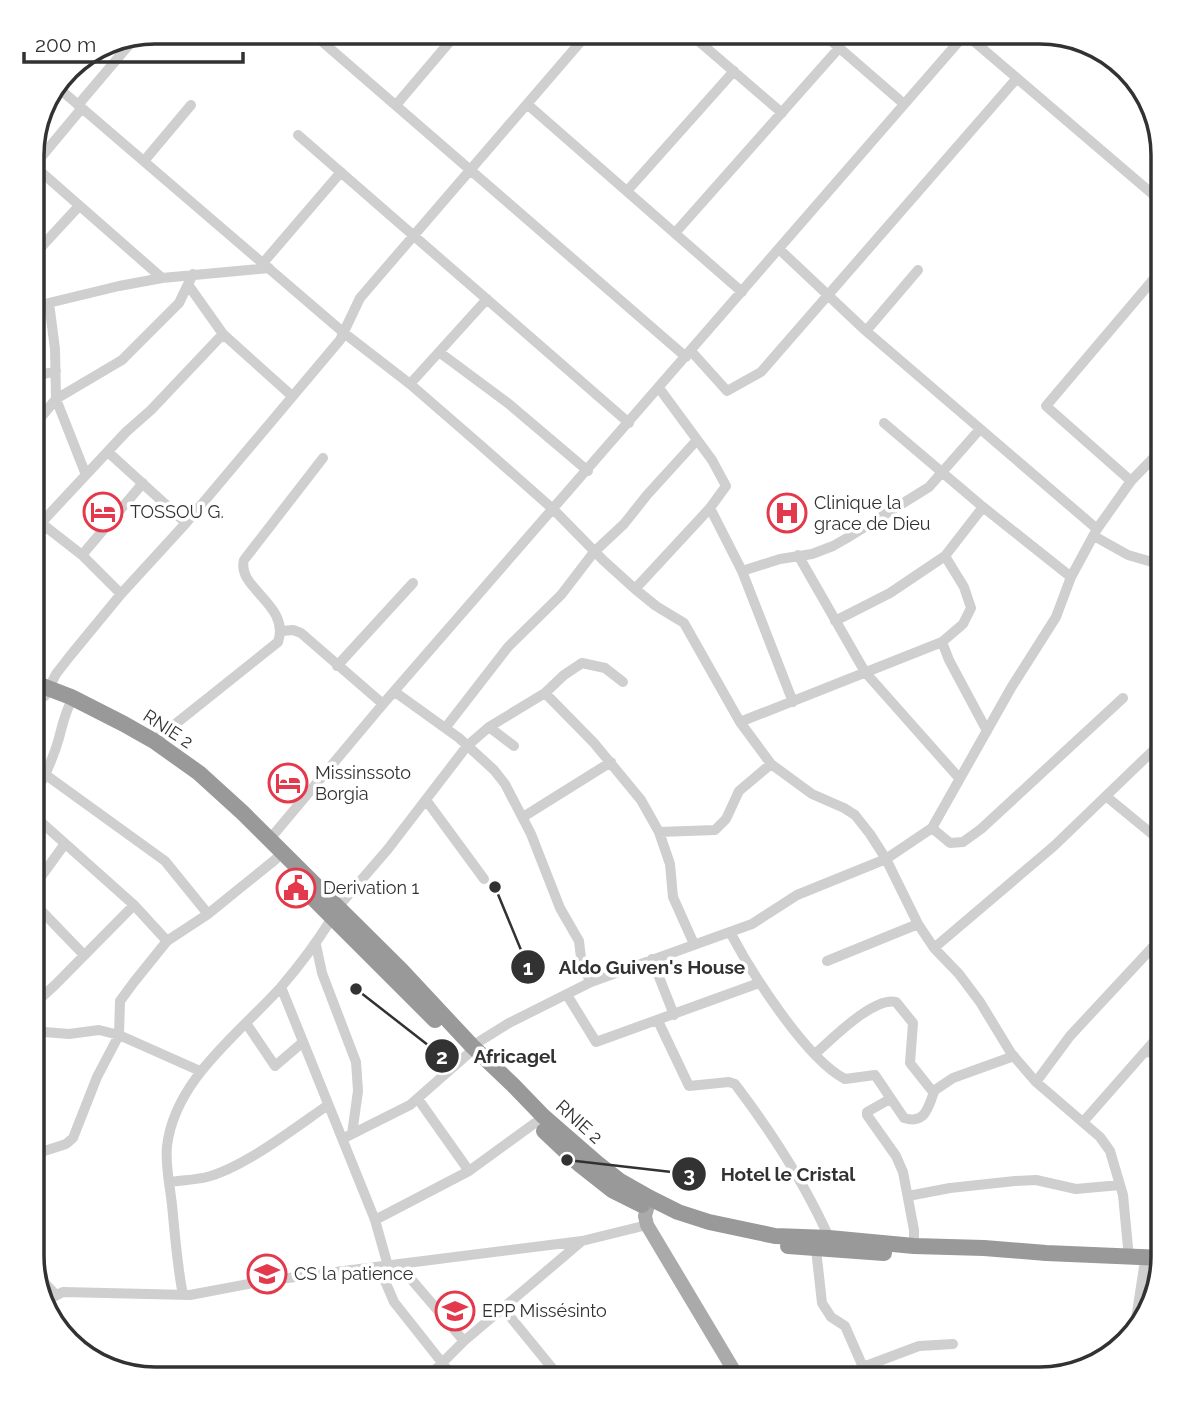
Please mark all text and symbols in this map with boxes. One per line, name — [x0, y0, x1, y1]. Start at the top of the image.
scale bar — [24, 21, 243, 65]
text: 200 m — [35, 32, 96, 57]
hotel icon: TOSSOU G. — [82, 491, 124, 533]
hospital icon: Clinique la grace de Dieu — [766, 492, 808, 534]
place label: Clinique la grace de Dieu — [814, 492, 931, 534]
place label: TOSSOU G. — [130, 501, 224, 522]
street label: RNIE 2 — [139, 705, 197, 752]
hotel icon: Missinssoto Borgia — [267, 762, 309, 804]
place label: Missinssoto Borgia — [315, 762, 411, 804]
public building icon: Derivation 1 — [275, 867, 317, 909]
place label: Derivation 1 — [323, 877, 420, 898]
callout: Aldo Guiven's House — [510, 947, 759, 987]
text: 1 — [523, 955, 533, 980]
text: Aldo Guiven's House — [559, 956, 745, 978]
callout: Africagel — [424, 1036, 570, 1076]
text: 2 — [436, 1044, 448, 1069]
text: Africagel — [474, 1045, 557, 1067]
street label: RNIE 2 — [552, 1095, 607, 1148]
callout: Hotel le Cristal — [671, 1154, 870, 1194]
text: 3 — [683, 1162, 695, 1187]
text: Hotel le Cristal — [721, 1163, 856, 1185]
school or university icon: CS la patience — [246, 1253, 288, 1295]
place label: CS la patience — [294, 1263, 414, 1284]
school or university icon: EPP Missésinto — [434, 1290, 476, 1332]
place label: EPP Missésinto — [482, 1300, 607, 1321]

